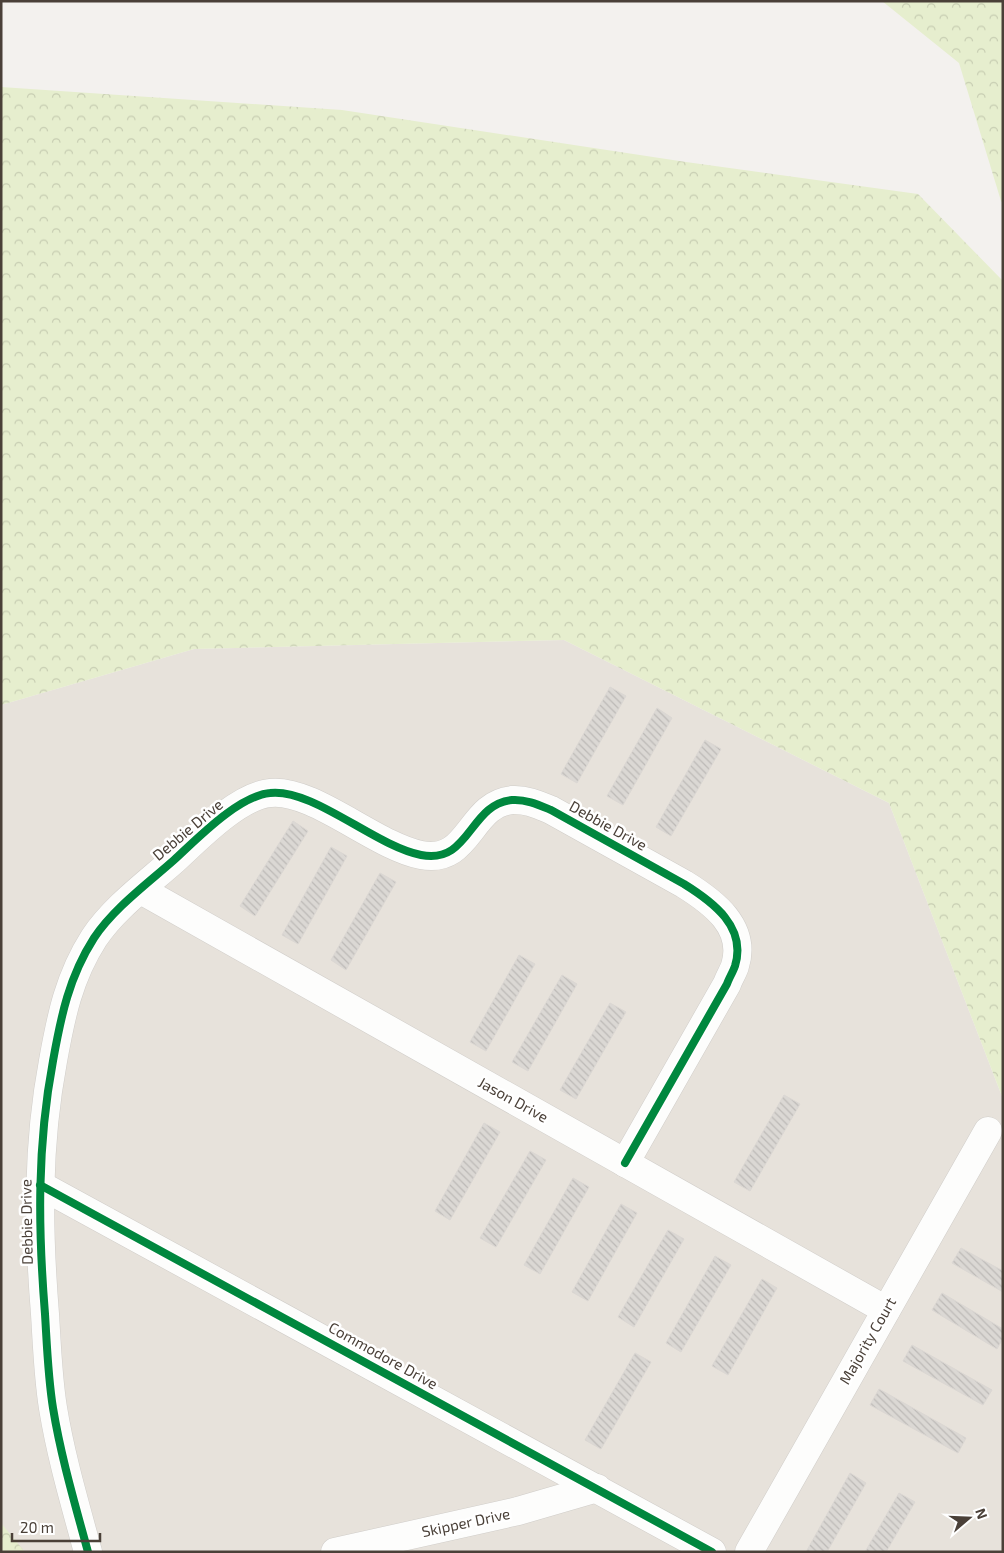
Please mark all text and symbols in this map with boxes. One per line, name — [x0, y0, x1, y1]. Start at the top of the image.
street label: Debbie Drive — [149, 795, 226, 864]
street label: Debbie Drive — [567, 796, 650, 854]
street label: Jason Drive — [475, 1073, 552, 1126]
street label: Debbie Drive — [16, 1179, 36, 1265]
street label: Majority Court — [835, 1294, 900, 1388]
street label: Commodore Drive — [326, 1318, 441, 1393]
north arrow — [944, 1493, 994, 1543]
street label: Skipper Drive — [420, 1504, 512, 1540]
text: N — [972, 1506, 991, 1521]
scale bar — [12, 1510, 100, 1542]
text: 20 m — [20, 1518, 54, 1536]

